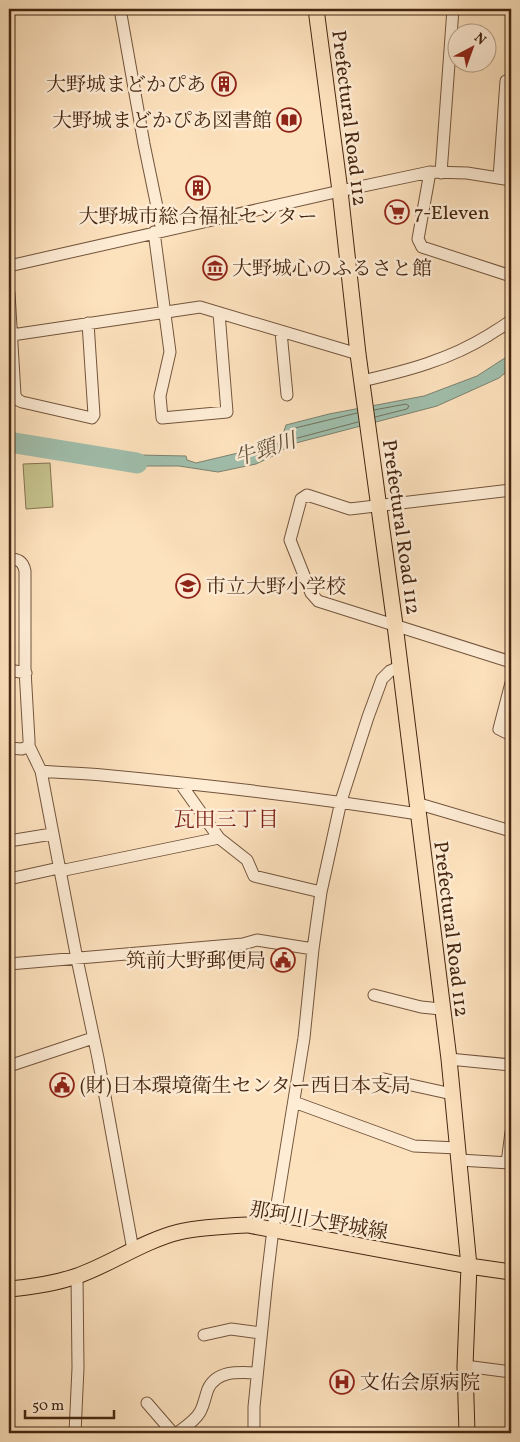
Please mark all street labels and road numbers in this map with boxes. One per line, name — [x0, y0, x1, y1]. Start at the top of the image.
street label: Prefectural Road 112 — [323, 29, 373, 208]
street label: Prefectural Road 112 — [374, 438, 426, 617]
street label: Prefectural Road 112 — [425, 840, 475, 1019]
street label: 那珂川大野城線 — [247, 1196, 390, 1248]

